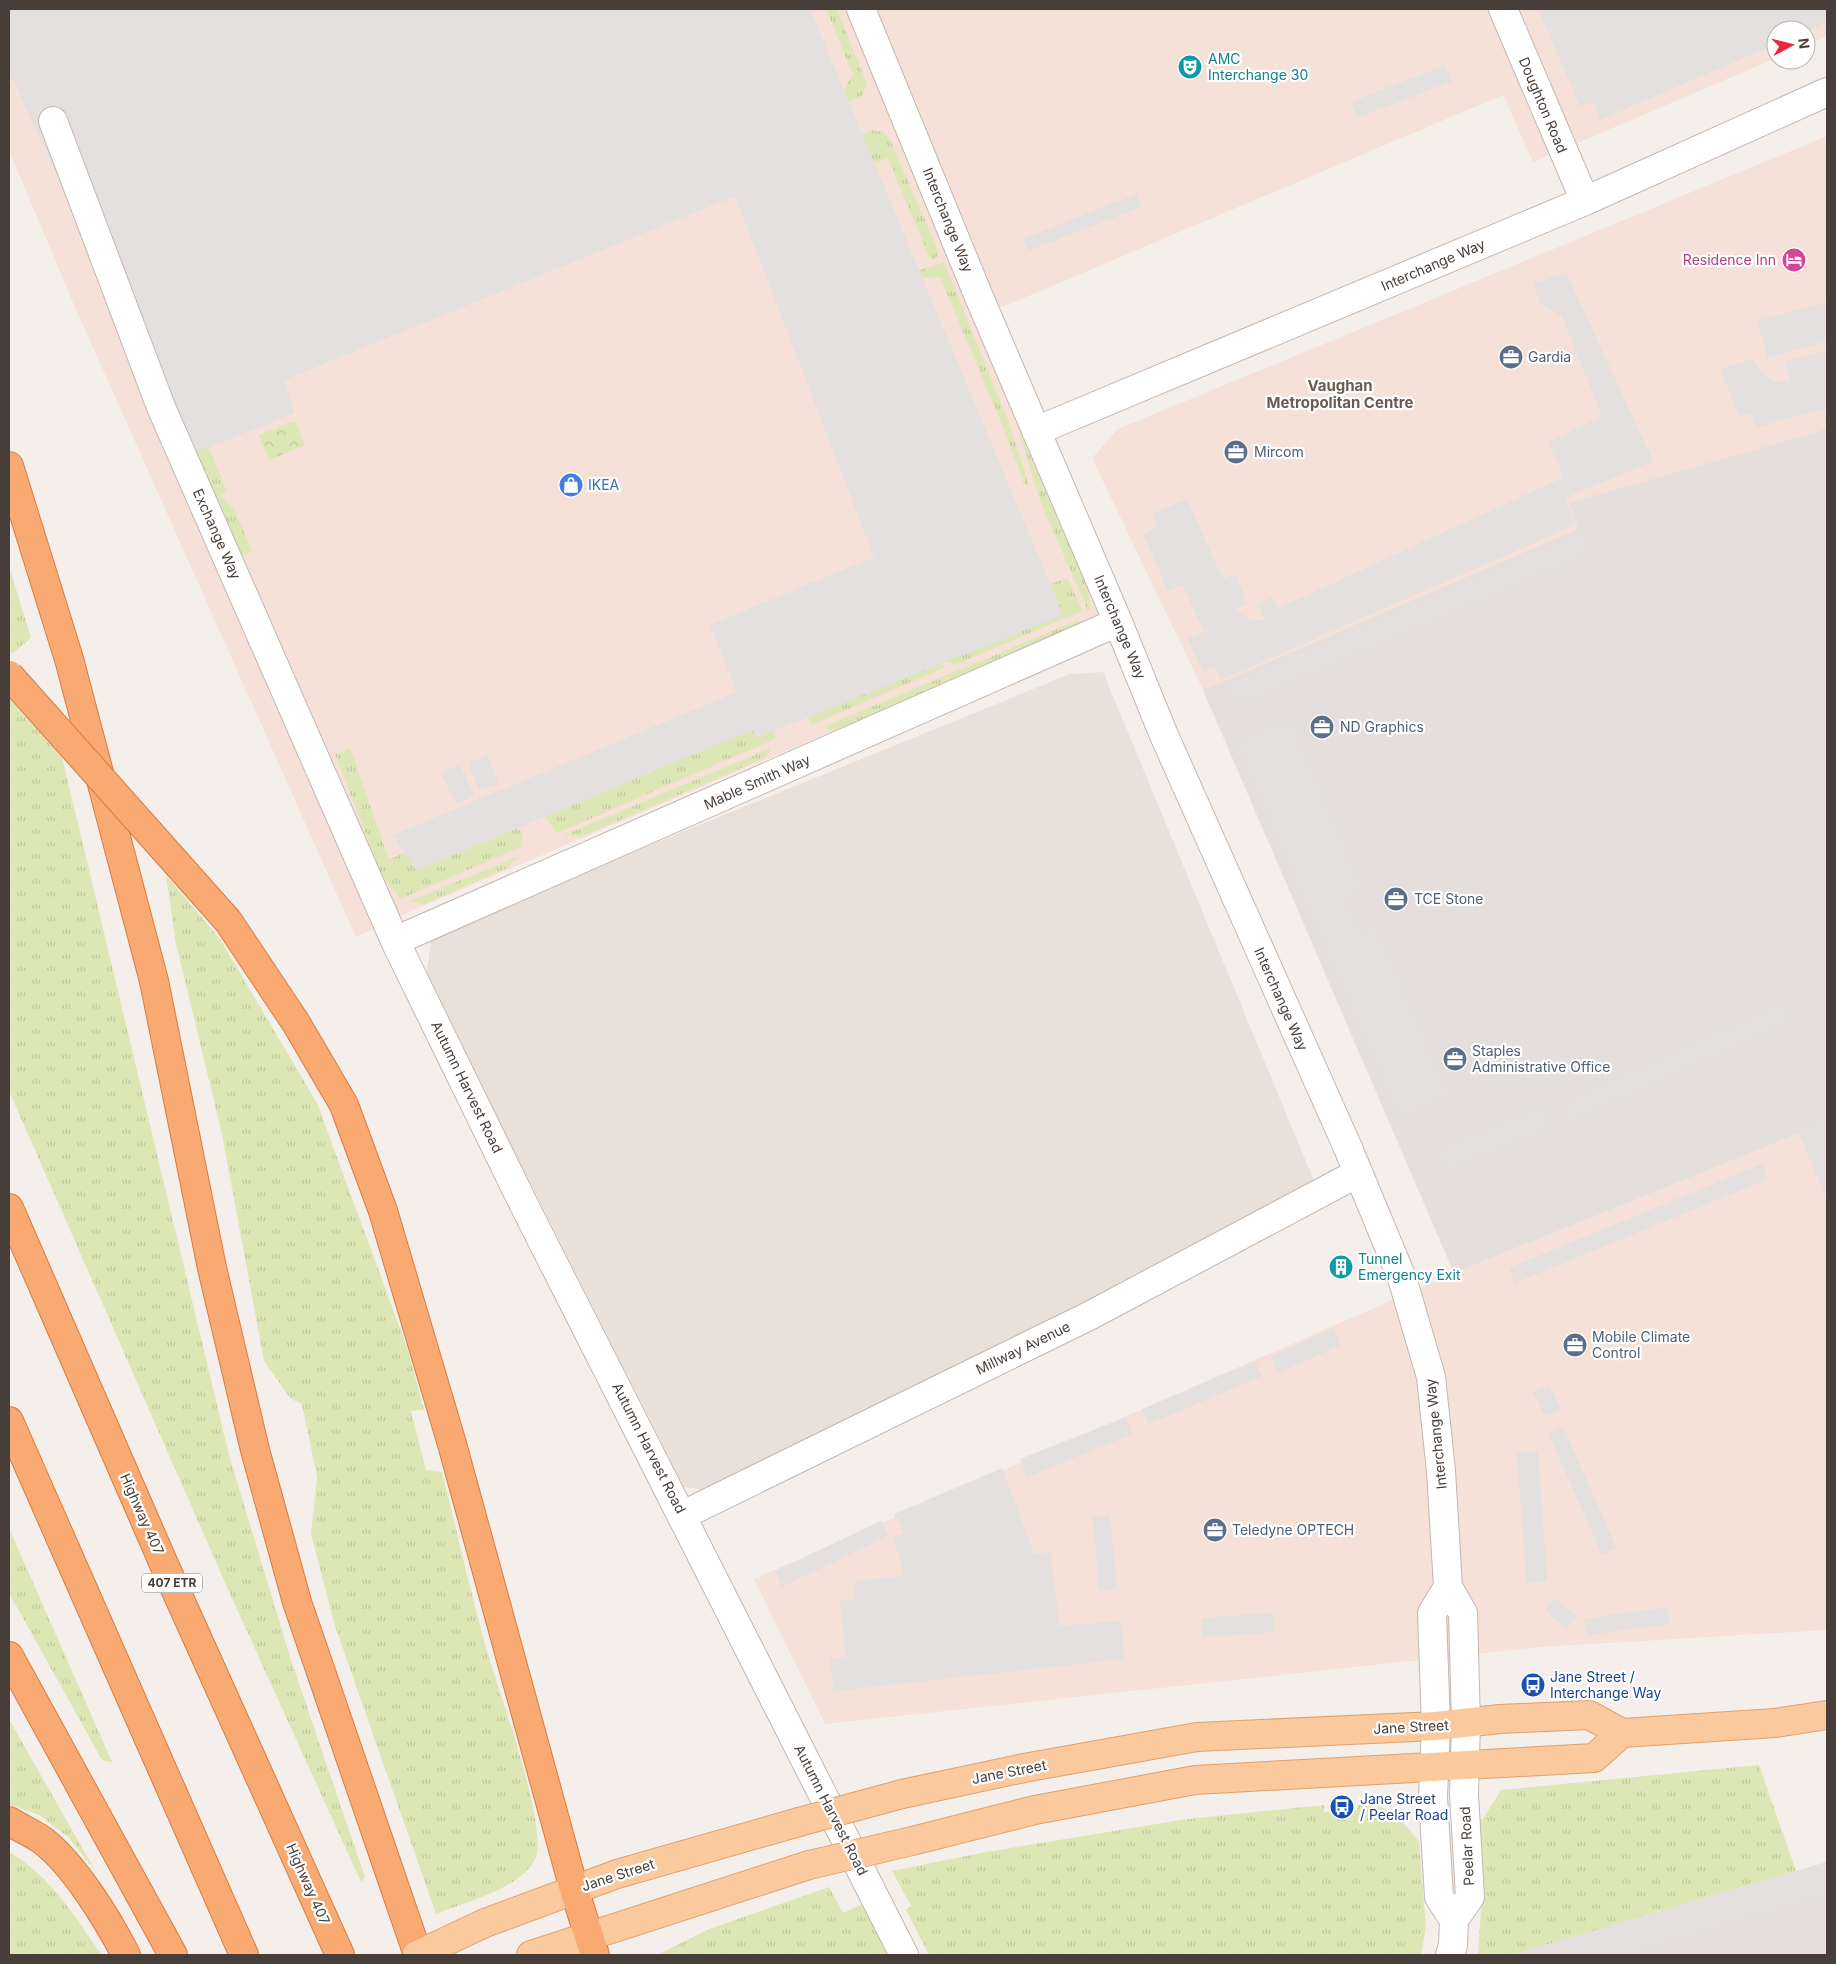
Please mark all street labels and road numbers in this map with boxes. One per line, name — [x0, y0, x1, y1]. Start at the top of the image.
street label: Doughton Road — [1516, 54, 1571, 155]
street label: Interchange Way — [920, 165, 977, 275]
street label: Interchange Way — [1378, 235, 1488, 294]
street label: Exchange Way — [190, 486, 245, 582]
street label: Interchange Way — [1091, 572, 1150, 682]
street label: Mable Smith Way — [701, 750, 813, 813]
street label: Interchange Way — [1251, 944, 1312, 1053]
street label: Autumn Harvest Road — [428, 1018, 507, 1155]
street label: Millway Avenue — [973, 1317, 1073, 1378]
street label: Interchange Way — [1421, 1378, 1450, 1490]
street label: Autumn Harvest Road — [609, 1380, 690, 1516]
street label: Highway 407 — [117, 1471, 168, 1557]
road number: 407 ETR — [142, 1574, 202, 1592]
street label: Jane Street — [1373, 1716, 1450, 1737]
street label: Autumn Harvest Road — [791, 1742, 872, 1878]
street label: Jane Street — [970, 1756, 1048, 1787]
street label: Peelar Road — [1456, 1806, 1477, 1886]
street label: Highway 407 — [283, 1841, 334, 1927]
street label: Jane Street — [579, 1855, 657, 1894]

